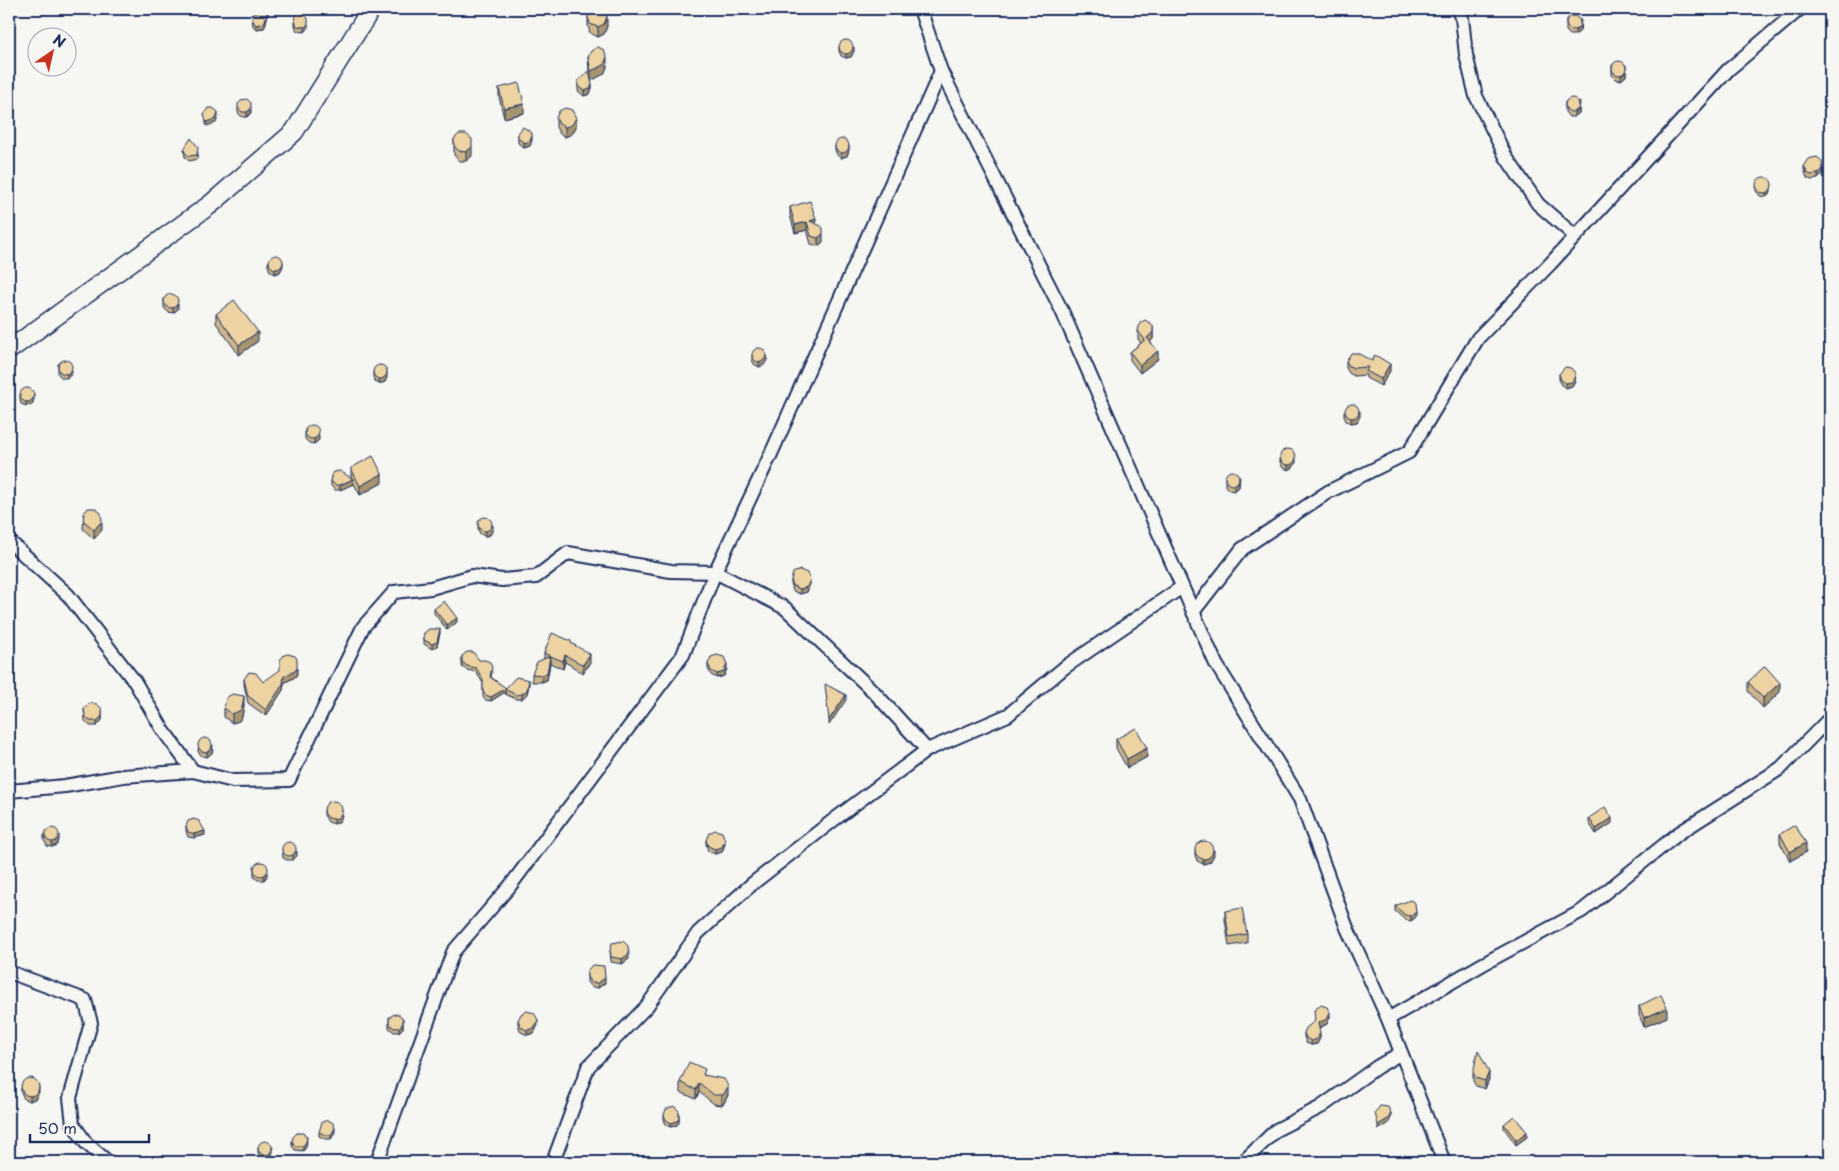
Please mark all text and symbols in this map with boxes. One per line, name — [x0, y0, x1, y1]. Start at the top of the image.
north arrow — [28, 28, 78, 78]
text: N — [49, 29, 70, 53]
scale bar — [30, 1111, 149, 1143]
text: 50 m — [38, 1116, 77, 1139]

